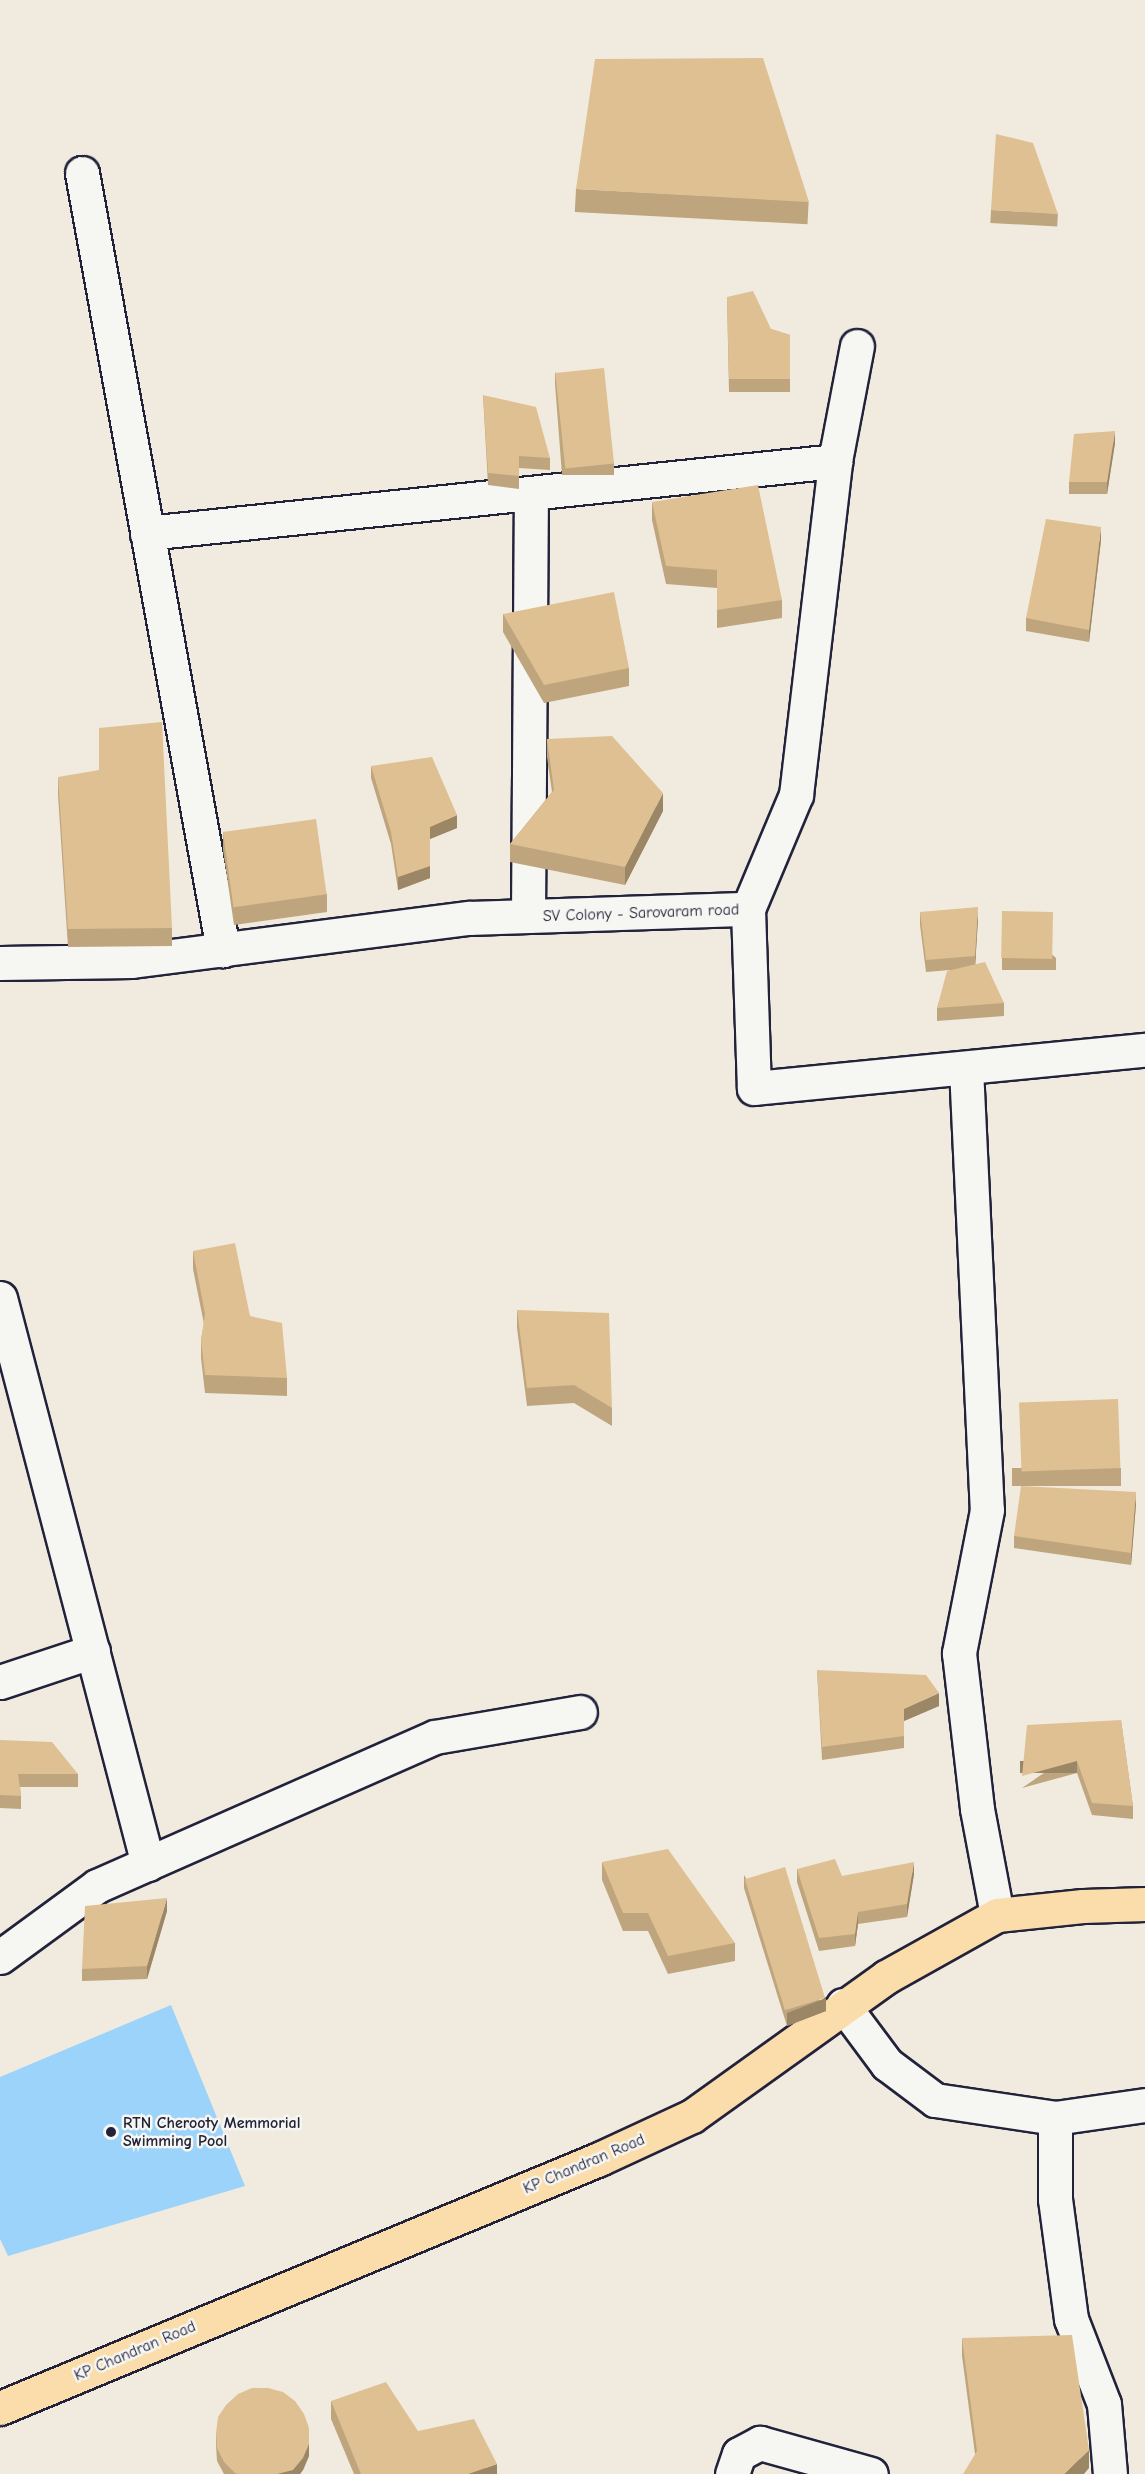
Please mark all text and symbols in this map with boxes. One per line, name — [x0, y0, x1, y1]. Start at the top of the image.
street label: SV Colony - Sarovaram road — [543, 900, 739, 926]
place label: RTN Cherooty Memmorial Swimming Pool — [123, 2113, 300, 2151]
marker: RTN Cherooty Memmorial Swimming Pool — [104, 2125, 118, 2139]
street label: KP Chandran Road — [520, 2130, 648, 2198]
street label: KP Chandran Road — [71, 2317, 199, 2385]

